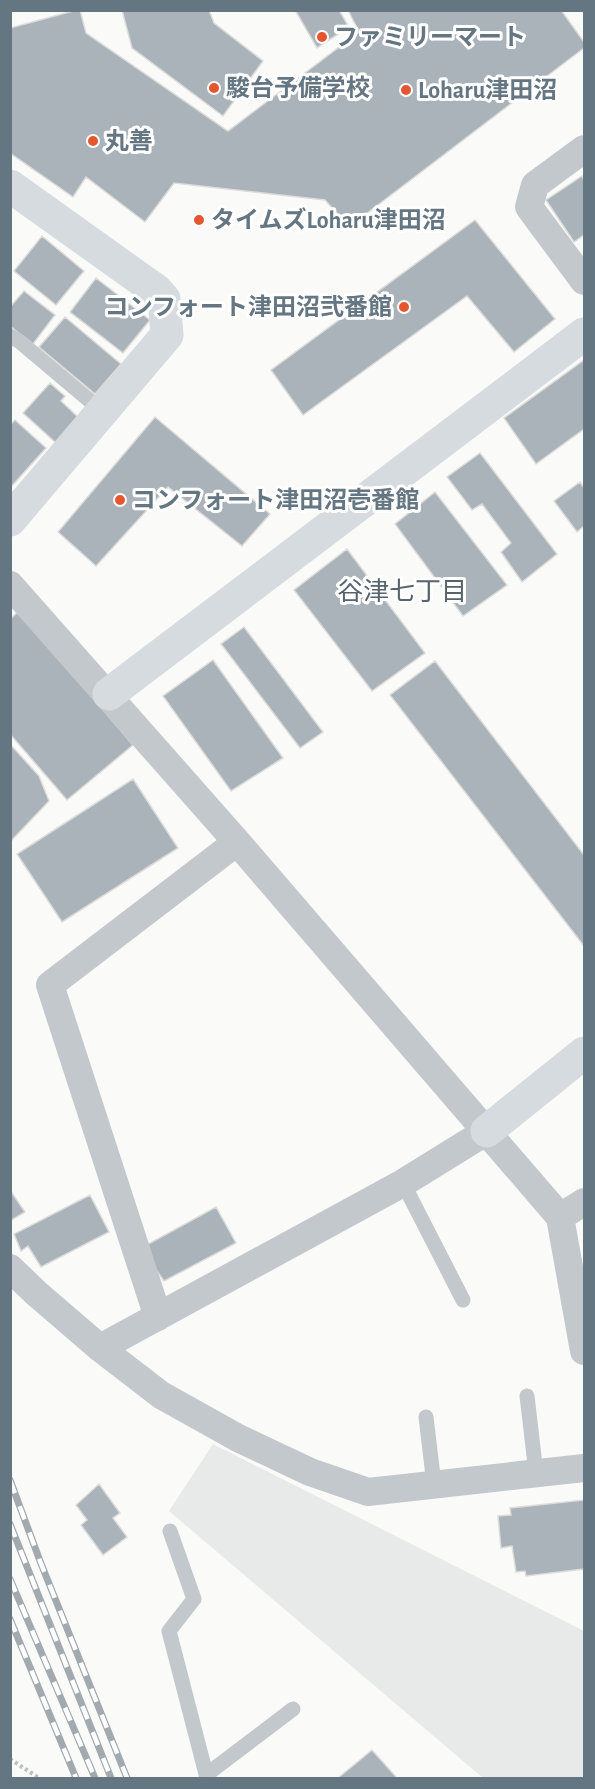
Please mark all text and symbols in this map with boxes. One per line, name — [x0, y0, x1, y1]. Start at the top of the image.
place label: ファミリーマート — [334, 26, 526, 50]
marker: ファミリーマート — [315, 30, 329, 44]
place label: 駿台予備学校 — [226, 75, 370, 101]
place label: Loharu津田沼 — [418, 77, 557, 103]
marker: 駿台予備学校 — [207, 81, 221, 95]
marker: Loharu津田沼 — [399, 83, 413, 97]
place label: 丸善 — [105, 128, 153, 154]
marker: 丸善 — [86, 134, 100, 148]
place label: タイムズLoharu津田沼 — [211, 207, 446, 233]
marker: タイムズLoharu津田沼 — [192, 213, 206, 227]
place label: コンフォート津田沼弐番館 — [105, 294, 392, 320]
marker: コンフォート津田沼弐番館 — [397, 300, 411, 314]
place label: コンフォート津田沼壱番館 — [132, 487, 419, 513]
marker: コンフォート津田沼壱番館 — [113, 493, 127, 507]
district label: 谷津七丁目 — [337, 578, 467, 605]

